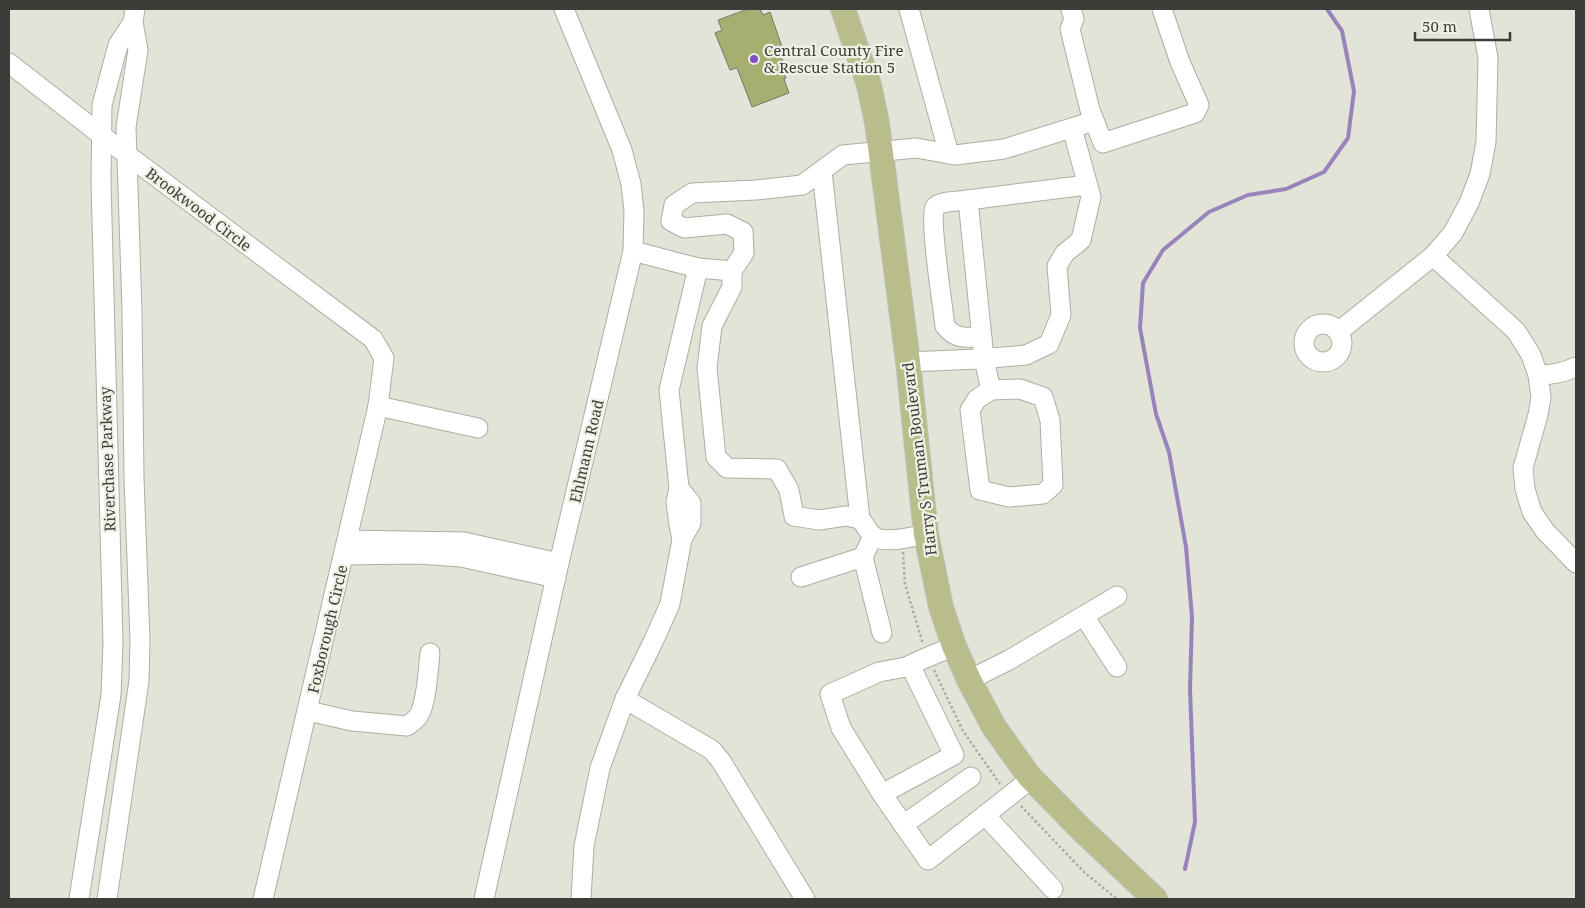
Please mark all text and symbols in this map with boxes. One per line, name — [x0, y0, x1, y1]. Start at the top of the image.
scale bar — [1415, 10, 1510, 42]
text: 50 m — [1422, 16, 1457, 36]
place label: Central County Fire & Rescue Station 5 — [764, 40, 903, 77]
marker: Central County Fire & Rescue Station 5 — [748, 53, 760, 65]
street label: Brookwood Circle — [142, 163, 256, 255]
street label: Harry S Truman Boulevard — [897, 361, 941, 557]
street label: Riverchase Parkway — [94, 385, 120, 532]
street label: Ehlmann Road — [564, 397, 608, 505]
street label: Foxborough Circle — [302, 563, 352, 695]

